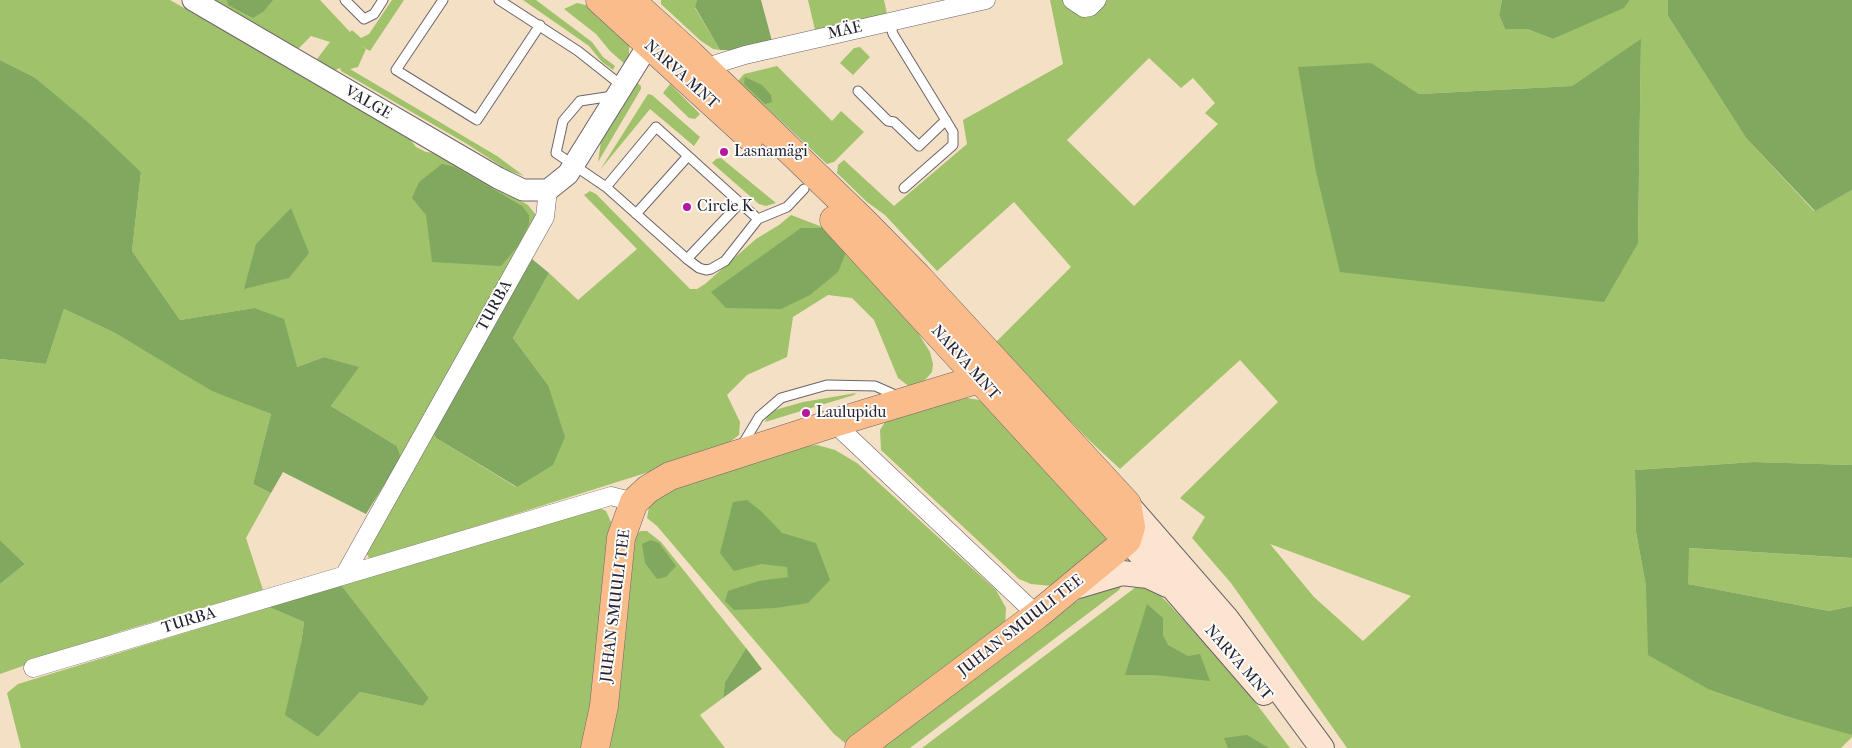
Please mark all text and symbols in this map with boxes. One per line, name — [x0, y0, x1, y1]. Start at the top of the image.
street label: MÄE — [826, 18, 864, 44]
street label: NARVA MNT — [640, 36, 722, 114]
street label: VALGE — [341, 82, 395, 124]
place label: Lasnamägi — [734, 142, 808, 162]
marker: Lasnamägi — [718, 146, 730, 158]
place label: Circle K — [697, 197, 753, 217]
marker: Circle K — [681, 201, 693, 213]
street label: TURBA — [473, 277, 517, 335]
street label: NARVA MNT — [926, 322, 1004, 404]
place label: Laulupidu — [816, 403, 886, 423]
marker: Laulupidu — [800, 407, 812, 419]
street label: JUHAN SMUULI TEE — [597, 528, 635, 684]
street label: JUHAN SMUULI TEE — [954, 571, 1088, 681]
street label: TURBA — [160, 604, 218, 638]
street label: NARVA MNT — [1200, 621, 1276, 705]

